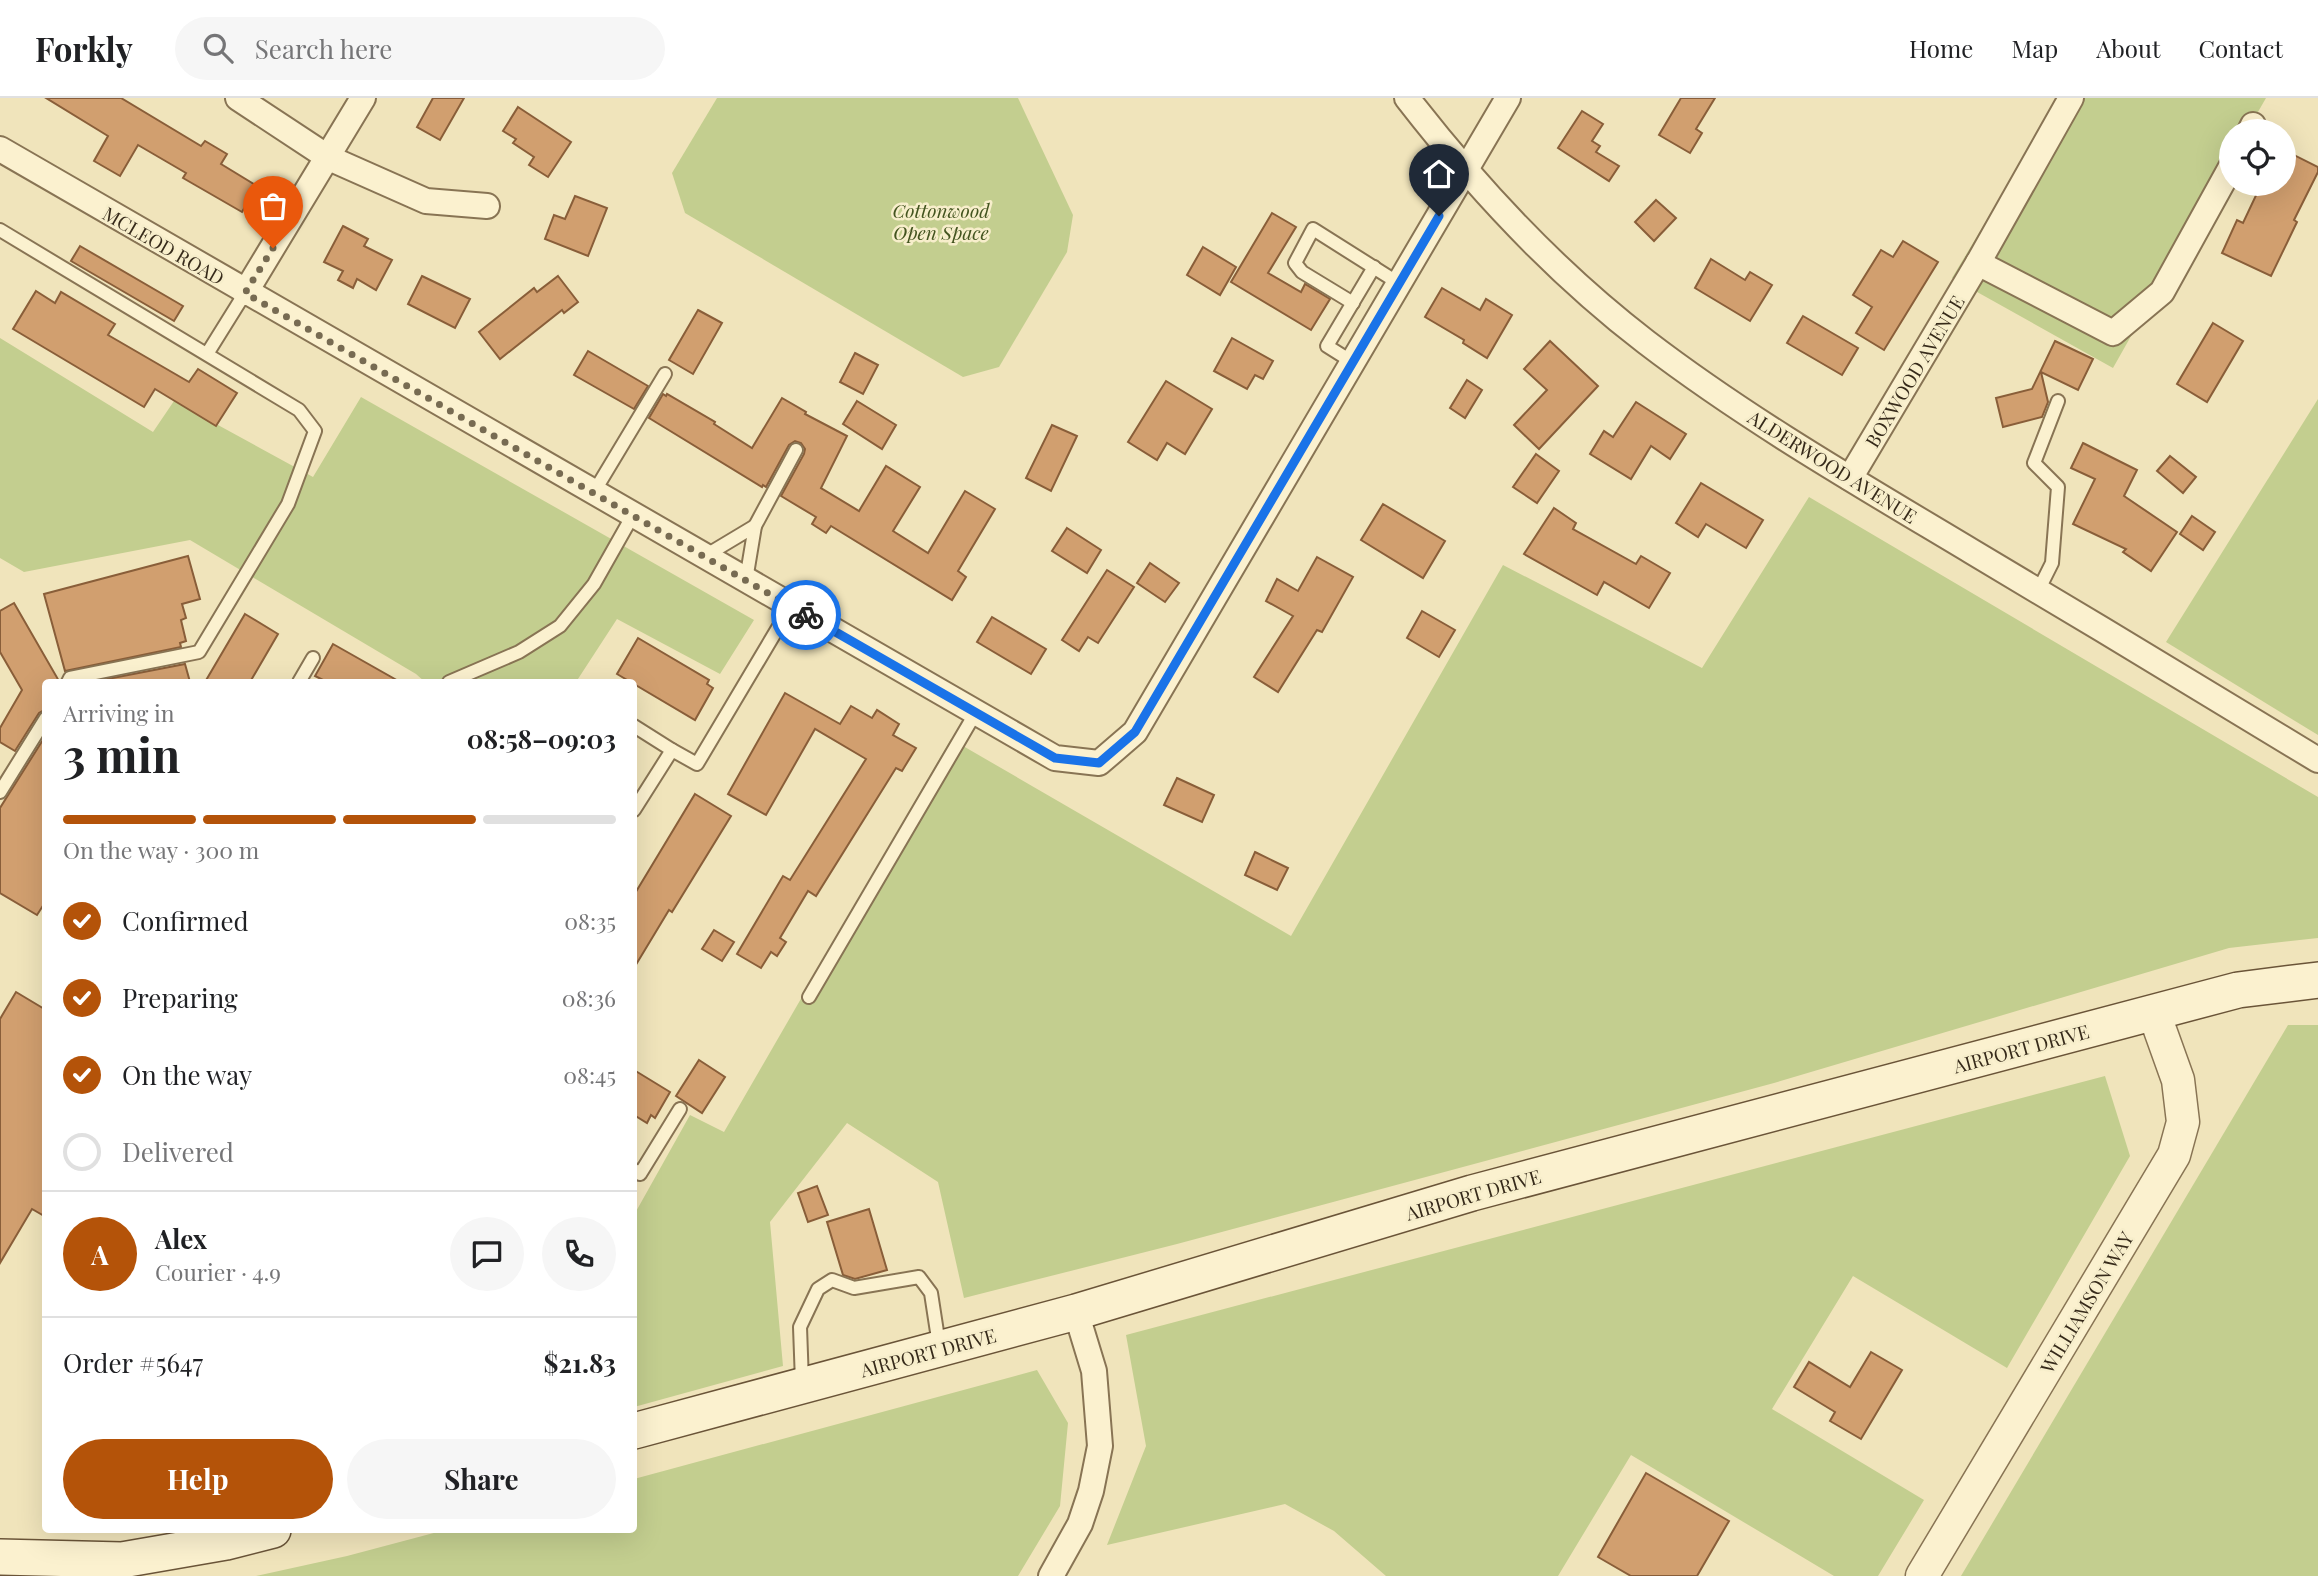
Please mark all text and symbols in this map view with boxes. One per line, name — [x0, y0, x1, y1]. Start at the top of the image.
search box — [175, 17, 665, 80]
text: Forkly — [35, 26, 133, 70]
icon: search — [199, 29, 237, 67]
text: Search here — [255, 31, 392, 66]
text: Home — [1909, 32, 1973, 64]
text: Map — [2011, 32, 2058, 64]
text: About — [2096, 32, 2160, 64]
text: Contact — [2198, 32, 2283, 64]
map controls — [2219, 119, 2296, 196]
button: locate — [2219, 119, 2296, 196]
pin — [1409, 144, 1469, 216]
icon: home — [1420, 155, 1458, 193]
pin — [243, 176, 303, 248]
icon: bag — [254, 187, 292, 225]
park label: Cottonwood Open Space — [893, 197, 990, 245]
street label: MCLEOD ROAD — [99, 200, 229, 290]
street label: BOXWOOD AVENUE — [1858, 290, 1970, 452]
street label: ALDERWOOD AVENUE — [1743, 403, 1922, 529]
courier — [771, 580, 841, 650]
icon: bike — [787, 596, 825, 634]
text: Arriving in — [63, 697, 175, 728]
text: 08:58–09:03 — [467, 721, 616, 756]
text: 3 min — [63, 723, 180, 785]
text: On the way · 300 m — [63, 834, 259, 865]
icon: check — [63, 902, 101, 940]
text: Confirmed — [122, 903, 249, 938]
text: 08:35 — [564, 905, 616, 936]
icon: check — [63, 979, 101, 1017]
text: Preparing — [122, 980, 238, 1015]
text: 08:36 — [562, 982, 616, 1013]
street label: AIRPORT DRIVE — [1949, 1017, 2092, 1079]
icon: check — [63, 1056, 101, 1094]
text: On the way — [122, 1057, 252, 1092]
text: 08:45 — [563, 1059, 616, 1090]
text: Delivered — [122, 1134, 234, 1169]
street label: AIRPORT DRIVE — [1401, 1162, 1544, 1226]
button: chat — [450, 1217, 524, 1291]
button: phone — [542, 1217, 616, 1291]
text: Alex — [155, 1221, 207, 1256]
street label: WILLIAMSON WAY — [2033, 1226, 2139, 1378]
text: A — [91, 1237, 109, 1272]
text: Courier · 4.9 — [155, 1256, 281, 1287]
street label: AIRPORT DRIVE — [856, 1321, 999, 1383]
text: Order #5647 — [63, 1345, 203, 1380]
text: $21.83 — [544, 1345, 616, 1380]
button: Help — [63, 1439, 333, 1519]
button: Share — [347, 1439, 616, 1519]

